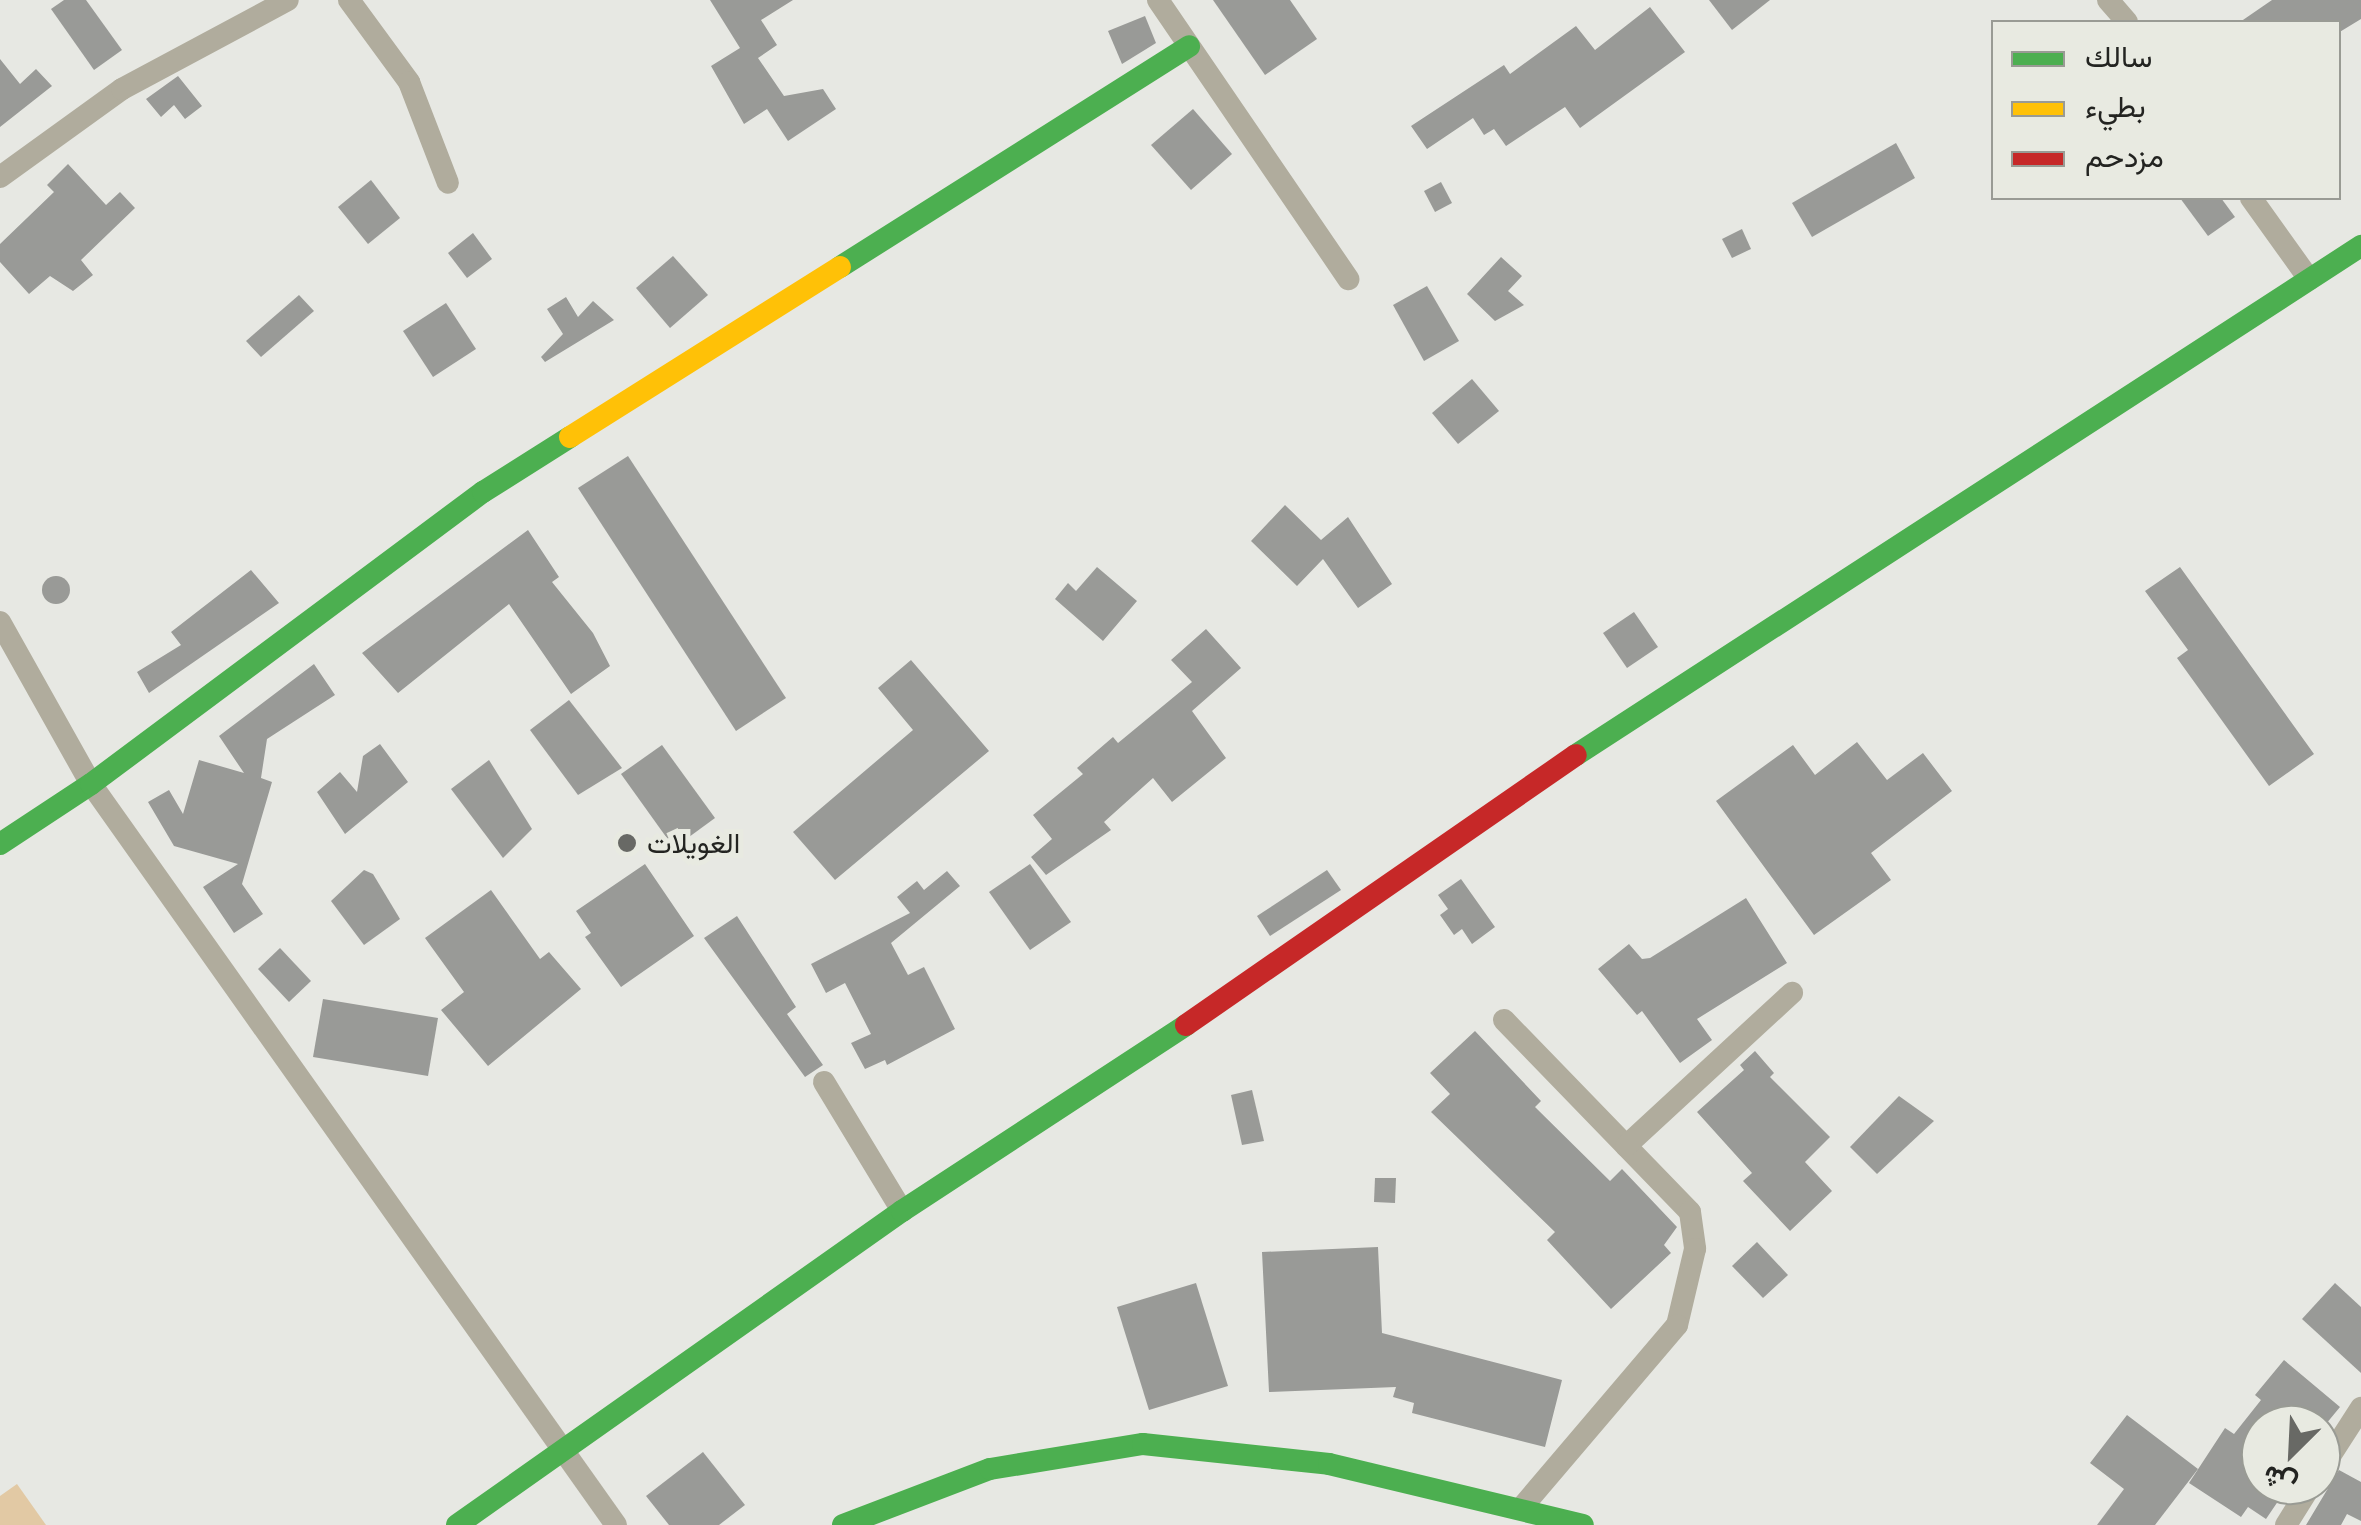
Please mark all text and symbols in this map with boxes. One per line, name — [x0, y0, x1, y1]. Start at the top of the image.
legend — [1991, 20, 2341, 200]
text: سالك — [2085, 36, 2152, 76]
text: بطيء — [2085, 86, 2146, 126]
text: مزدحم — [2085, 136, 2164, 176]
place label: الغويلات — [647, 826, 740, 860]
marker: الغويلات — [616, 832, 638, 854]
north arrow — [2241, 1405, 2341, 1505]
text: ش — [2257, 1456, 2303, 1505]

